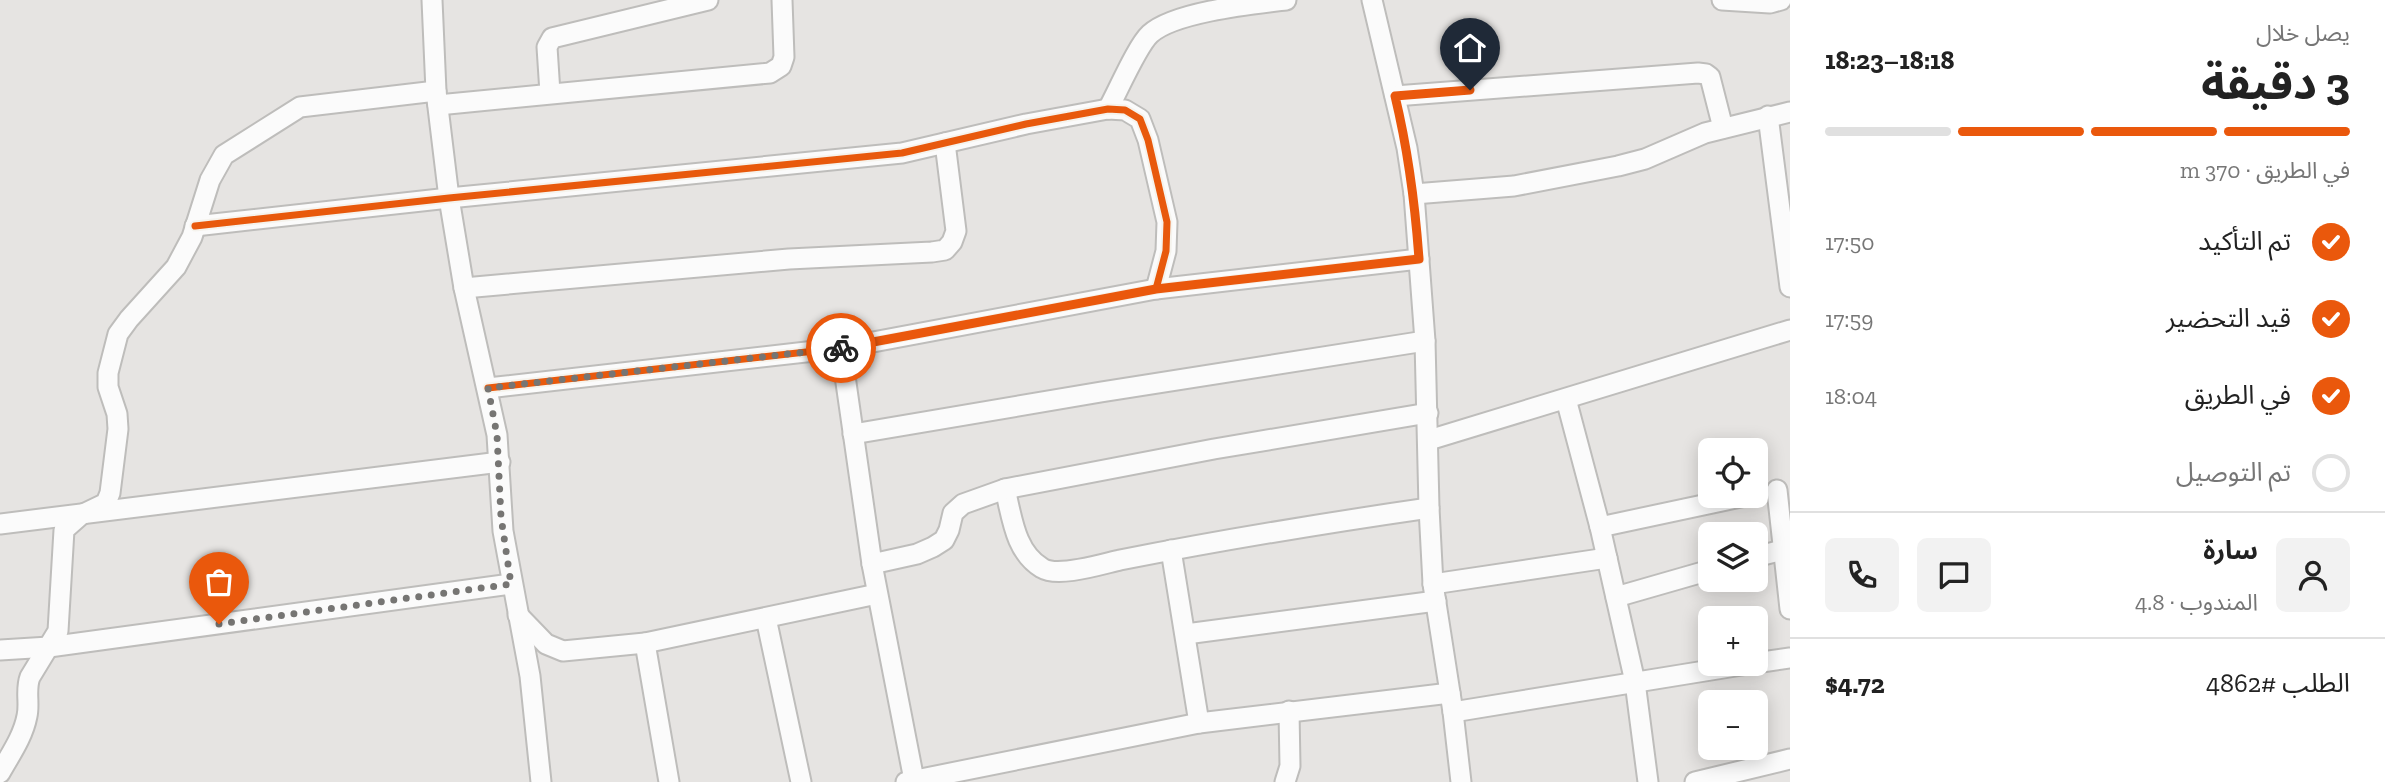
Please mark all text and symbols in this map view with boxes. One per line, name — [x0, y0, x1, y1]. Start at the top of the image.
pin — [1440, 18, 1500, 90]
text: يصل خلال — [2256, 19, 2350, 47]
icon: home — [1451, 29, 1489, 67]
text: 18:18–18:23 — [1825, 44, 1955, 76]
text: 3 دقيقة — [2201, 56, 2350, 111]
text: في الطريق · 370 m — [2180, 156, 2350, 184]
icon: check — [2312, 223, 2350, 261]
text: تم التأكيد — [2198, 225, 2291, 257]
text: 17:50 — [1825, 228, 1874, 256]
icon: check — [2312, 300, 2350, 338]
text: قيد التحضير — [2166, 302, 2291, 334]
text: 17:59 — [1825, 305, 1873, 333]
courier — [806, 313, 876, 383]
icon: bike — [822, 329, 860, 367]
icon: check — [2312, 377, 2350, 415]
text: في الطريق — [2185, 379, 2291, 411]
text: 18:04 — [1825, 382, 1877, 410]
map controls — [1698, 438, 1768, 760]
button: locate — [1698, 438, 1768, 508]
text: تم التوصيل — [2176, 456, 2291, 488]
button: layers — [1698, 522, 1768, 592]
text: سارة — [2203, 534, 2258, 566]
button: phone — [1825, 538, 1899, 612]
button: chat — [1917, 538, 1991, 612]
button: person — [2276, 538, 2350, 612]
pin — [189, 552, 249, 624]
icon: bag — [200, 563, 238, 601]
text: المندوب · 4.8 — [2135, 588, 2258, 616]
button: + — [1698, 606, 1768, 676]
text: الطلب #4862 — [2206, 667, 2350, 699]
text: $4.72 — [1825, 668, 1885, 700]
button: − — [1698, 690, 1768, 760]

